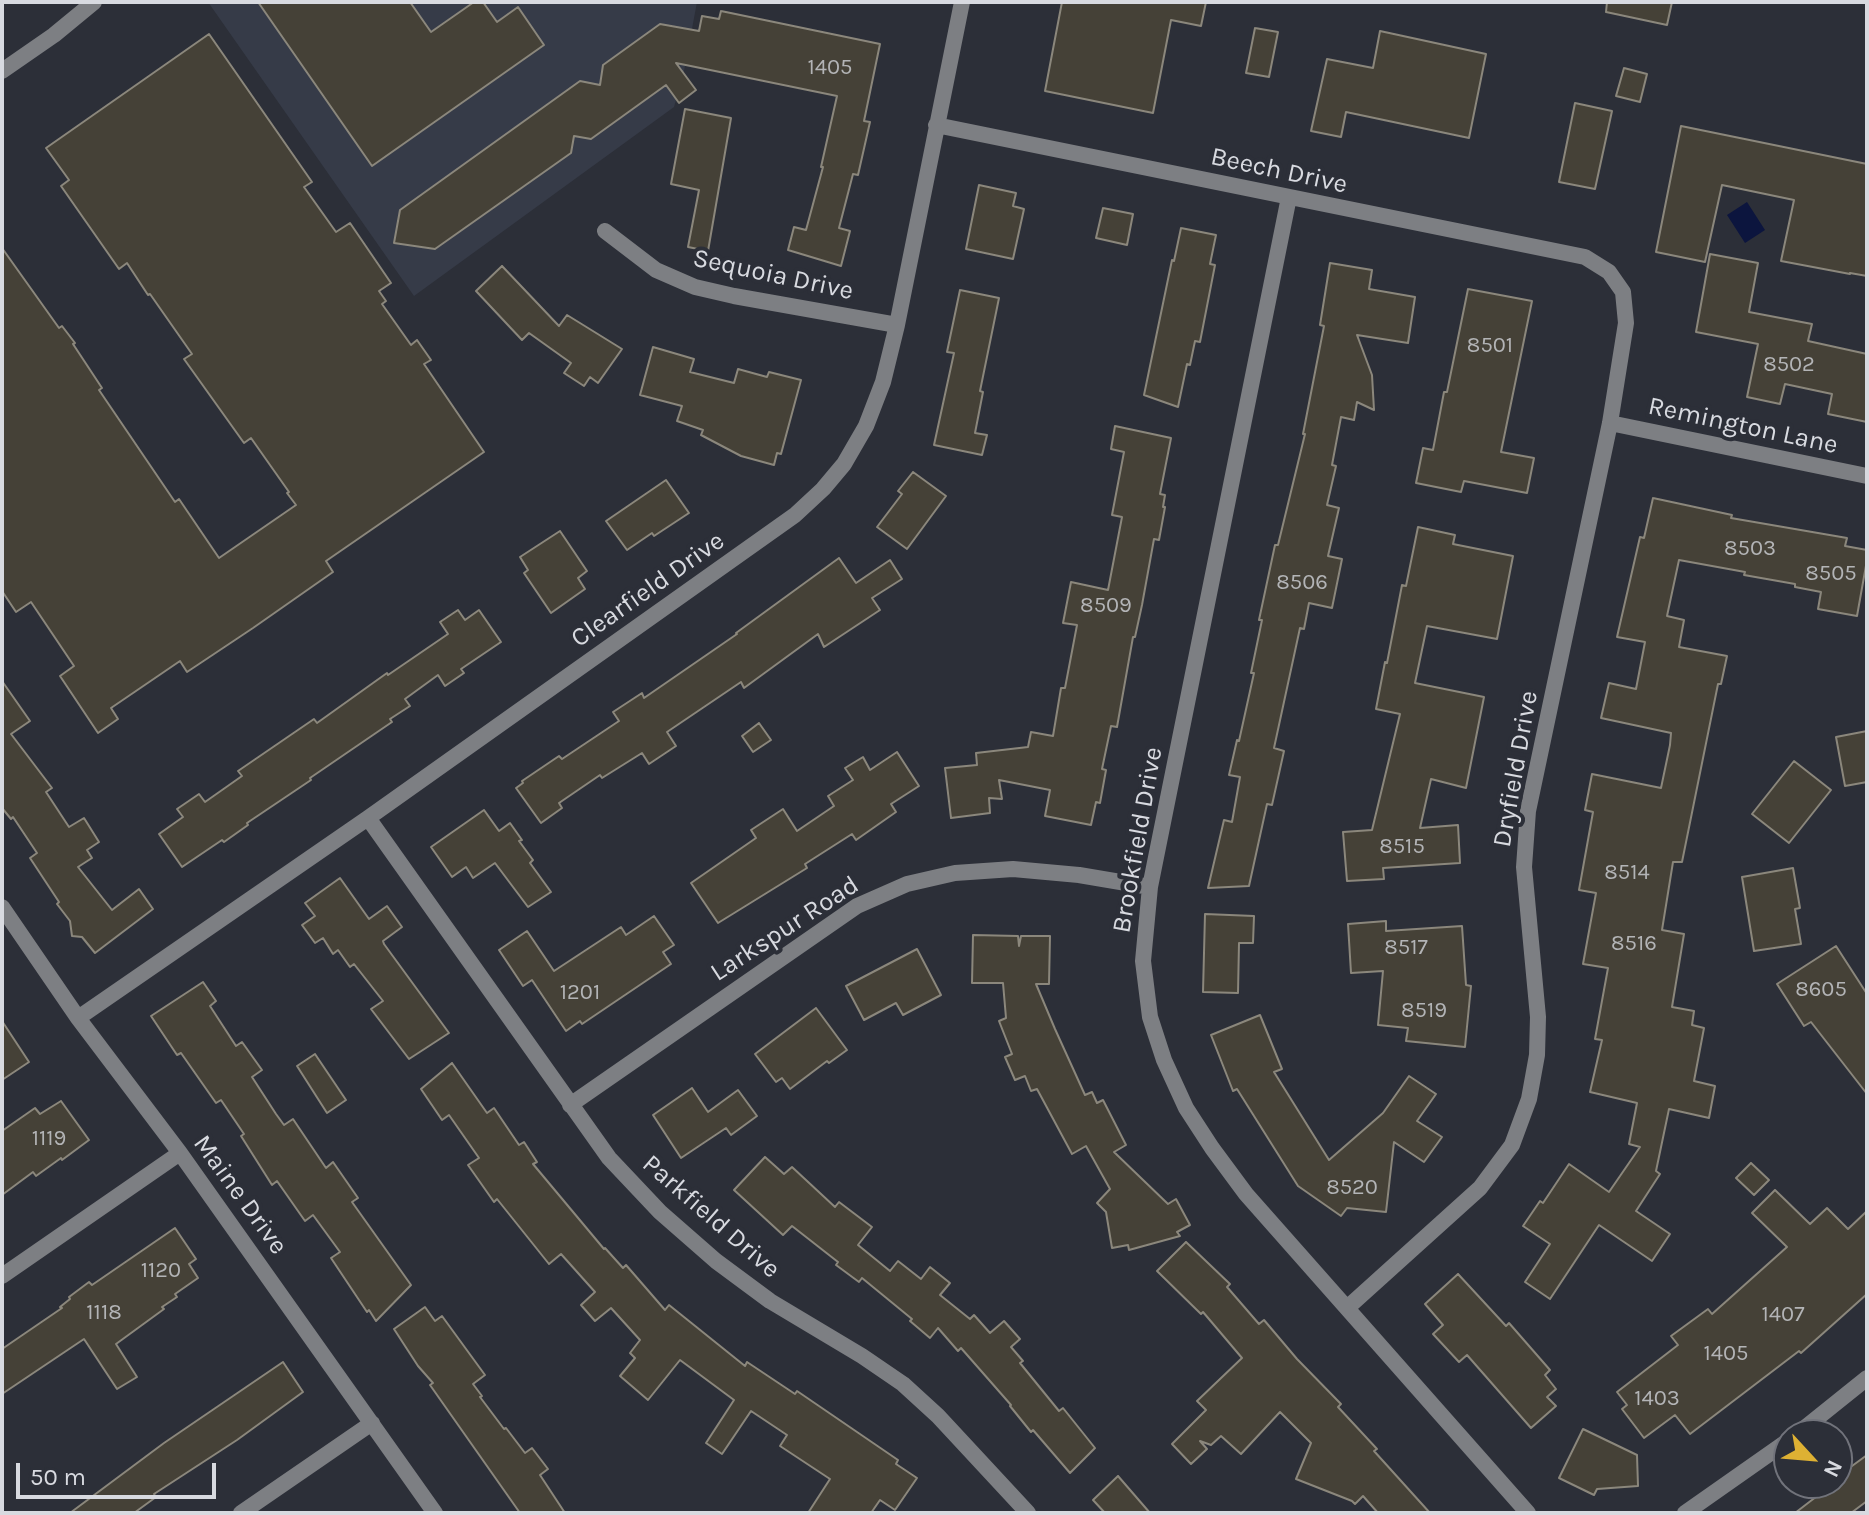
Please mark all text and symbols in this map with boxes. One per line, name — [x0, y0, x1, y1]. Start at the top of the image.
house number: 1405 — [807, 55, 853, 81]
street label: Beech Drive — [1208, 141, 1350, 201]
street label: Sequoia Drive — [690, 243, 856, 307]
house number: 8501 — [1467, 333, 1513, 359]
house number: 8502 — [1763, 352, 1815, 378]
street label: Remington Lane — [1645, 391, 1841, 461]
street label: Clearfield Drive — [565, 526, 731, 654]
house number: 8503 — [1724, 536, 1776, 562]
house number: 8505 — [1805, 561, 1857, 587]
house number: 8506 — [1276, 570, 1328, 596]
house number: 8509 — [1080, 593, 1132, 619]
street label: Dryfield Drive — [1487, 688, 1545, 850]
street label: Brookfield Drive — [1106, 745, 1170, 935]
house number: 8515 — [1379, 834, 1425, 860]
house number: 8514 — [1604, 860, 1650, 886]
street label: Larkspur Road — [705, 869, 865, 989]
house number: 8516 — [1611, 931, 1657, 957]
house number: 8517 — [1384, 935, 1428, 961]
house number: 8605 — [1795, 977, 1847, 1003]
house number: 1201 — [560, 980, 600, 1006]
house number: 8519 — [1401, 998, 1447, 1024]
house number: 1119 — [32, 1126, 66, 1152]
street label: Maine Drive — [186, 1129, 294, 1261]
street label: Parkfield Drive — [636, 1149, 786, 1285]
house number: 8520 — [1326, 1175, 1378, 1201]
house number: 1120 — [141, 1258, 181, 1284]
house number: 1118 — [86, 1300, 122, 1326]
house number: 1407 — [1762, 1302, 1804, 1328]
house number: 1405 — [1703, 1341, 1749, 1367]
house number: 1403 — [1634, 1386, 1680, 1412]
north arrow — [1773, 1419, 1853, 1499]
scale bar — [20, 1447, 220, 1497]
text: N — [1818, 1456, 1848, 1481]
text: 50 m — [30, 1463, 86, 1491]

